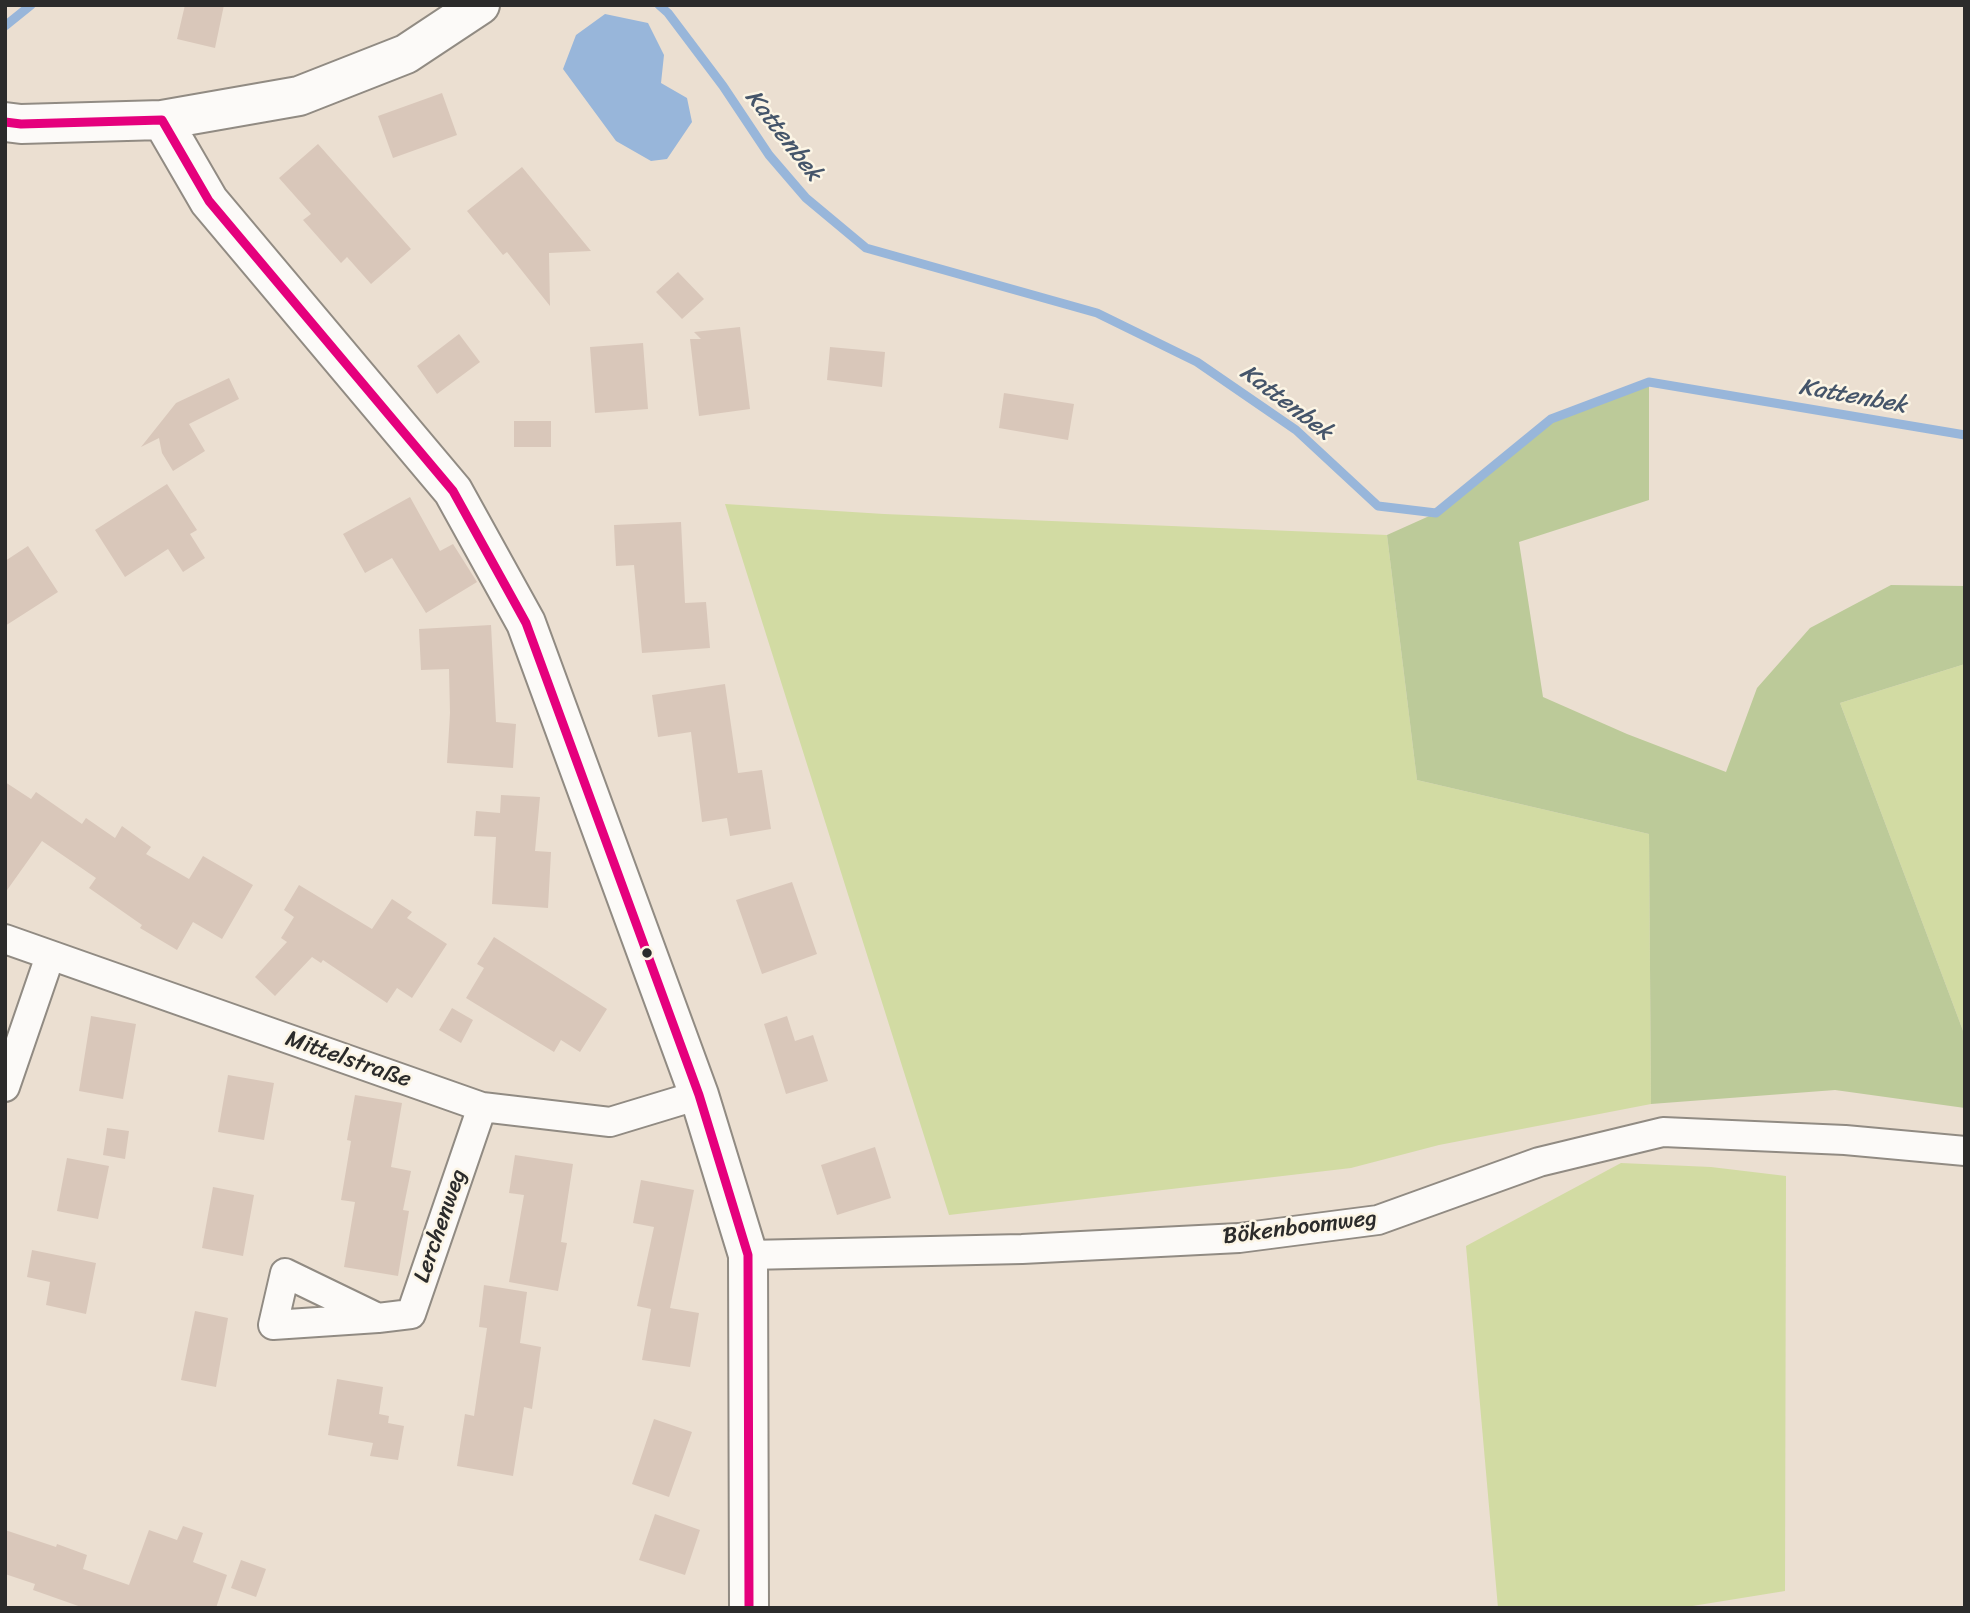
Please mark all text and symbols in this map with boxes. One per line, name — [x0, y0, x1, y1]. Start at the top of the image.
water label: Kattenbek — [738, 84, 828, 188]
water label: Kattenbek — [1234, 359, 1338, 447]
water label: Kattenbek — [1797, 373, 1909, 421]
unlabelled marker — [640, 946, 654, 960]
street label: Mittelstraße — [282, 1026, 414, 1094]
street label: Lerchenweg — [409, 1166, 473, 1286]
street label: Bökenboomweg — [1221, 1205, 1379, 1251]

